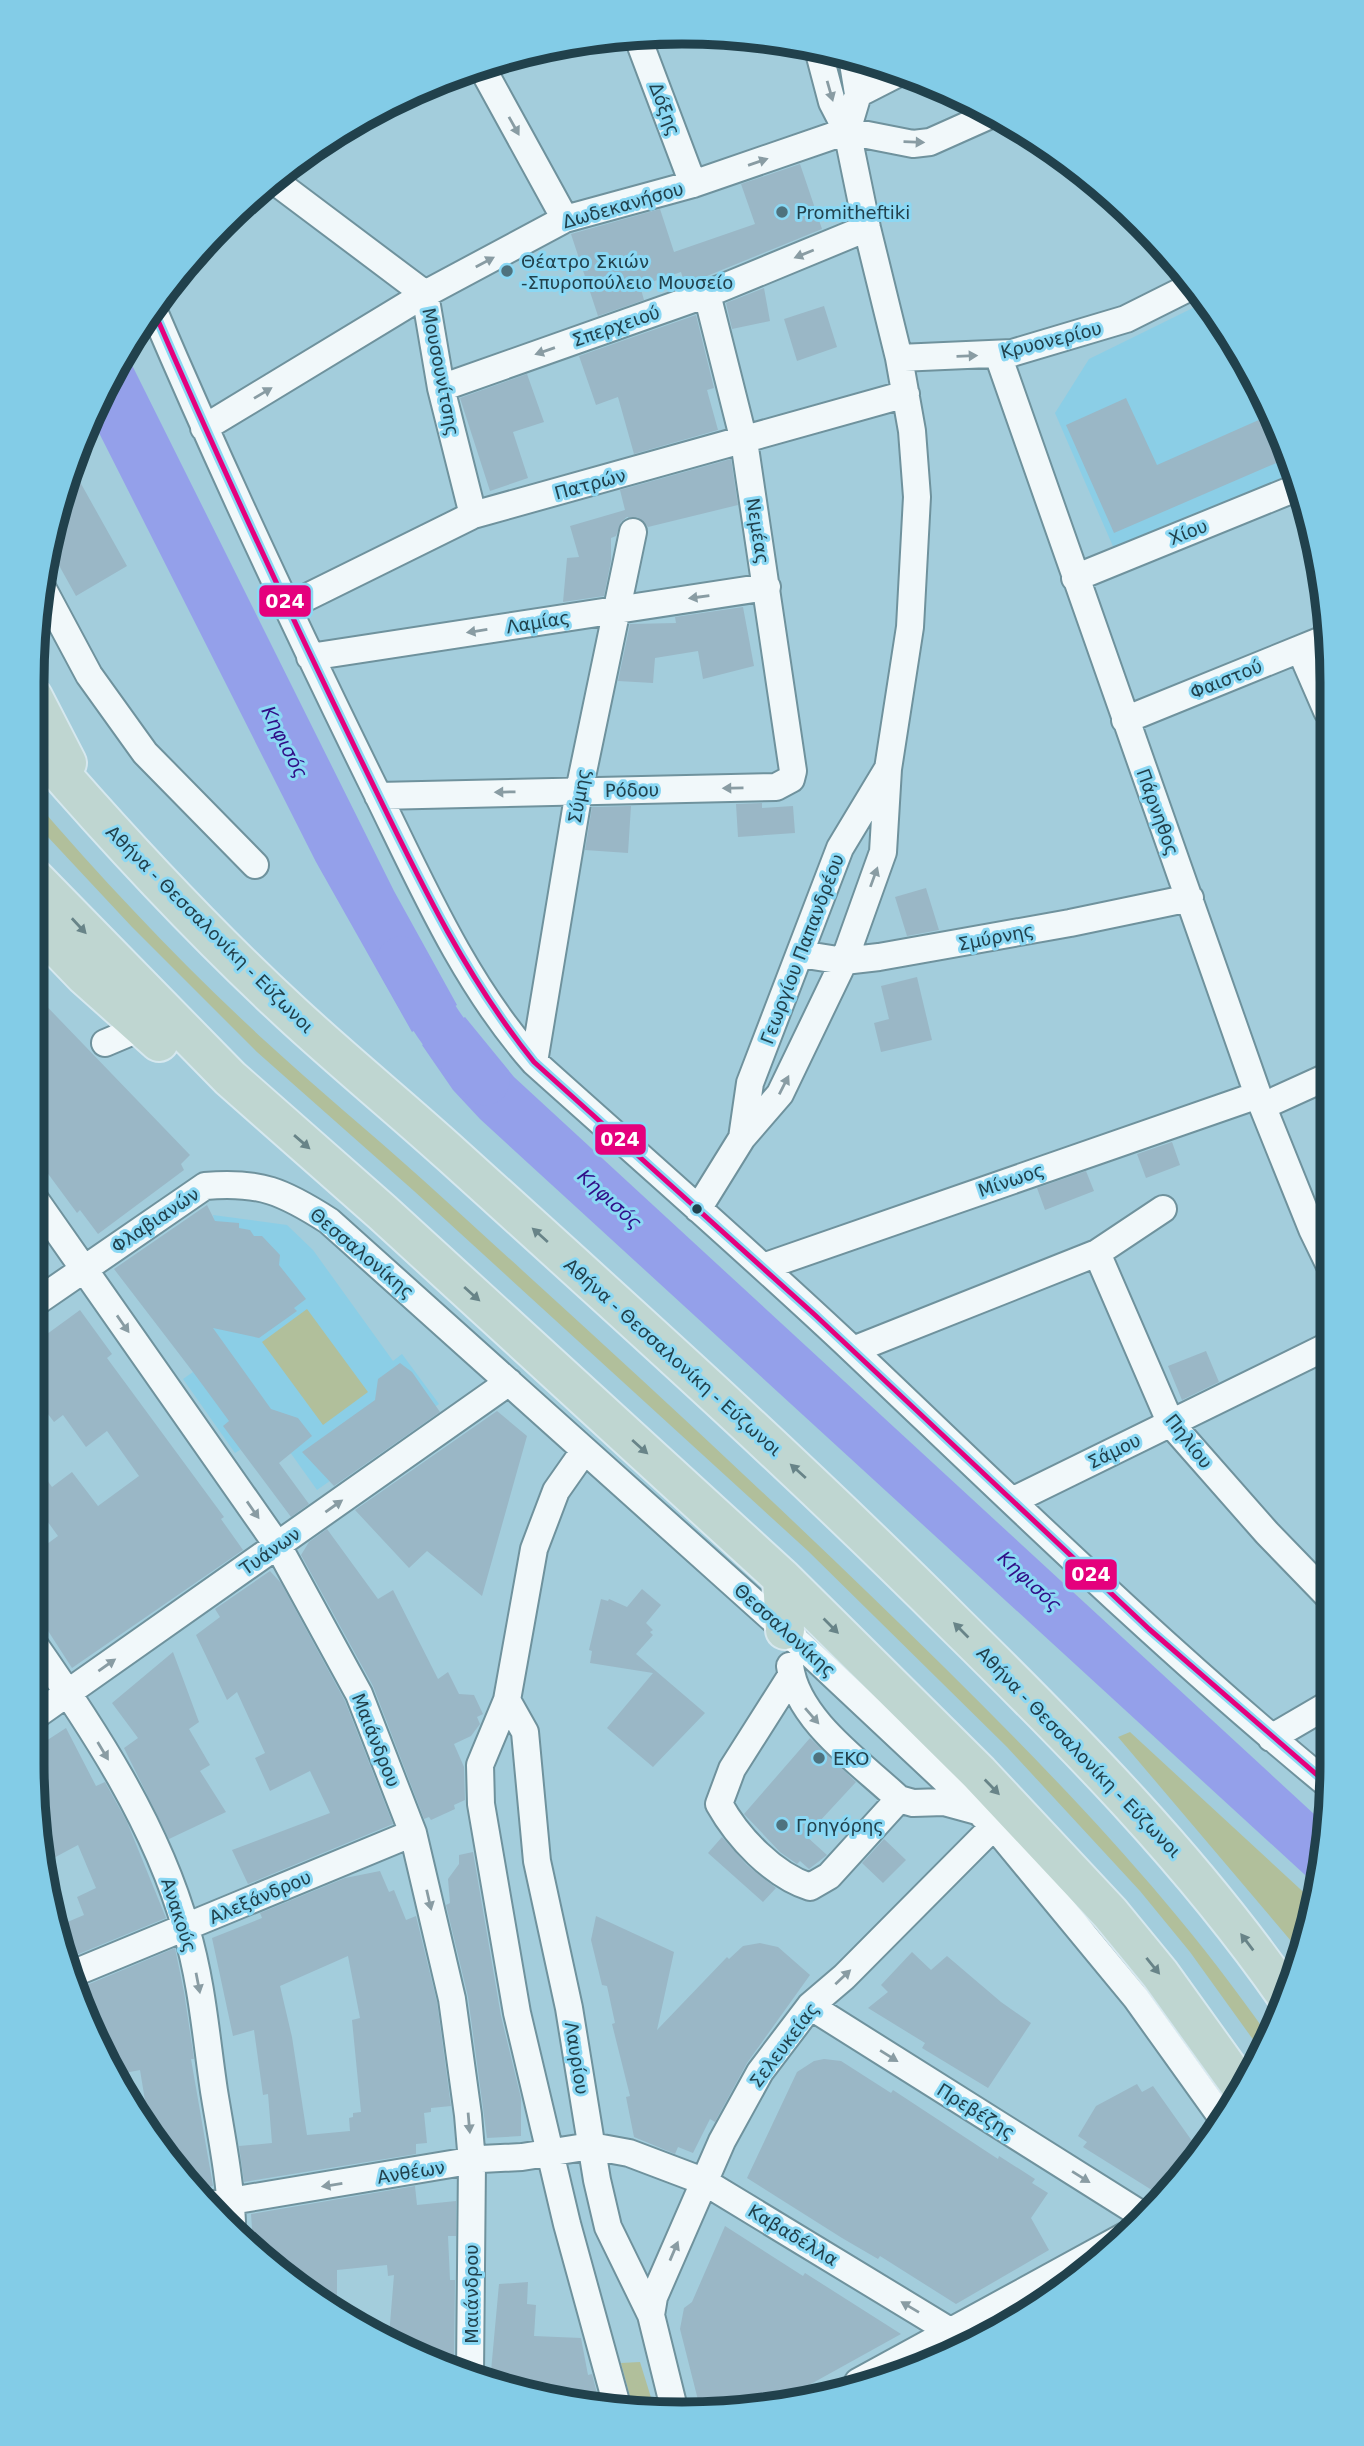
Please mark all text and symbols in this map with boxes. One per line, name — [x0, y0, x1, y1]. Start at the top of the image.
street label: Δόξης — [645, 79, 685, 139]
one-way arrow — [825, 81, 835, 102]
one-way arrow — [508, 116, 520, 136]
one-way arrow — [904, 137, 926, 148]
one-way arrow — [747, 156, 768, 167]
street label: Δωδεκανήσου — [560, 178, 686, 232]
place label: Promitheftiki — [796, 202, 910, 223]
marker: Promitheftiki — [774, 204, 790, 220]
one-way arrow — [793, 249, 814, 260]
place label: Θέατρο Σκιών -Σπυροπούλειο Μουσείο — [521, 251, 733, 293]
one-way arrow — [476, 256, 496, 268]
marker: Θέατρο Σκιών -Σπυροπούλειο Μουσείο — [499, 263, 515, 279]
street label: Σπερχειού — [570, 301, 662, 351]
street label: Μουσουνίτσης — [418, 306, 464, 438]
street label: Κρυονερίου — [998, 317, 1104, 363]
one-way arrow — [534, 346, 555, 357]
one-way arrow — [956, 351, 978, 362]
one-way arrow — [253, 387, 272, 399]
street label: Πατρών — [552, 464, 628, 504]
street label: Νεμέας — [742, 496, 774, 566]
street label: Χίου — [1166, 515, 1210, 549]
line badge: 024 — [258, 584, 312, 618]
text: 024 — [265, 590, 305, 612]
one-way arrow — [688, 592, 710, 603]
street label: Λαμίας — [505, 607, 571, 637]
one-way arrow — [466, 626, 488, 637]
street label: Φαιστού — [1187, 655, 1265, 703]
water label: Κηφισός — [257, 702, 313, 782]
street label: Πάρνηθος — [1133, 766, 1183, 858]
street label: Σύμης — [564, 767, 594, 825]
street label: Ρόδου — [605, 779, 659, 801]
one-way arrow — [721, 782, 743, 793]
one-way arrow — [494, 787, 516, 798]
street label: Αθήνα - Θεσσαλονίκη - Εύζωνοι — [102, 821, 318, 1037]
street label: Γεωργίου Παπανδρέου — [756, 851, 848, 1047]
one-way arrow — [869, 866, 880, 887]
one-way arrow — [71, 917, 87, 934]
street label: Σμύρνης — [956, 919, 1036, 955]
one-way arrow — [778, 1075, 789, 1095]
line badge: 024 — [594, 1123, 647, 1156]
text: 024 — [600, 1128, 640, 1150]
one-way arrow — [294, 1134, 311, 1149]
street label: Μίνωος — [975, 1159, 1047, 1201]
water label: Κηφισός — [574, 1165, 646, 1233]
street label: Φλαβιανών — [107, 1183, 203, 1257]
unlabelled marker — [690, 1202, 704, 1216]
street label: Θεσσαλονίκης — [306, 1204, 418, 1302]
one-way arrow — [532, 1228, 549, 1244]
street label: Αθήνα - Θεσσαλονίκη - Εύζωνοι — [560, 1254, 786, 1460]
one-way arrow — [463, 1285, 480, 1301]
one-way arrow — [116, 1315, 130, 1333]
street label: Πηλίου — [1161, 1410, 1217, 1472]
street label: Σάμου — [1084, 1429, 1144, 1473]
one-way arrow — [631, 1439, 648, 1455]
one-way arrow — [790, 1464, 807, 1480]
one-way arrow — [325, 1499, 343, 1513]
one-way arrow — [246, 1501, 260, 1519]
street label: Τυάνων — [235, 1523, 304, 1580]
water label: Κηφισός — [994, 1546, 1066, 1616]
line badge: 024 — [1064, 1558, 1118, 1591]
text: 024 — [1071, 1563, 1111, 1585]
street label: Θεσσαλονίκης — [730, 1579, 840, 1681]
one-way arrow — [822, 1618, 839, 1634]
one-way arrow — [953, 1621, 970, 1638]
street label: Αθήνα - Θεσσαλονίκη - Εύζωνοι — [973, 1642, 1185, 1862]
one-way arrow — [98, 1658, 116, 1672]
street label: Μαιάνδρου — [348, 1690, 404, 1790]
one-way arrow — [804, 1707, 820, 1724]
one-way arrow — [97, 1742, 109, 1761]
place label: EKO — [833, 1748, 869, 1769]
marker: EKO — [811, 1750, 827, 1766]
one-way arrow — [984, 1778, 1001, 1795]
place label: Γρηγόρης — [796, 1815, 884, 1836]
marker: Γρηγόρης — [774, 1817, 790, 1833]
street label: Αλεξάνδρου — [206, 1866, 314, 1928]
street label: Ανακούς — [157, 1875, 201, 1955]
one-way arrow — [423, 1889, 434, 1911]
one-way arrow — [1240, 1933, 1254, 1951]
one-way arrow — [1145, 1957, 1160, 1974]
one-way arrow — [834, 1970, 851, 1986]
one-way arrow — [193, 1972, 204, 1994]
street label: Σελευκείας — [745, 1998, 823, 2092]
street label: Λαυρίου — [561, 2020, 593, 2096]
one-way arrow — [879, 2049, 898, 2062]
street label: Πρεβέζης — [933, 2079, 1019, 2143]
one-way arrow — [464, 2112, 475, 2134]
street label: Ανθέων — [376, 2156, 446, 2188]
one-way arrow — [1072, 2170, 1091, 2183]
one-way arrow — [321, 2180, 343, 2191]
street label: Καβαδέλλα — [744, 2200, 842, 2270]
one-way arrow — [668, 2241, 680, 2261]
street label: Μαιάνδρου — [461, 2244, 482, 2344]
one-way arrow — [900, 2300, 919, 2313]

